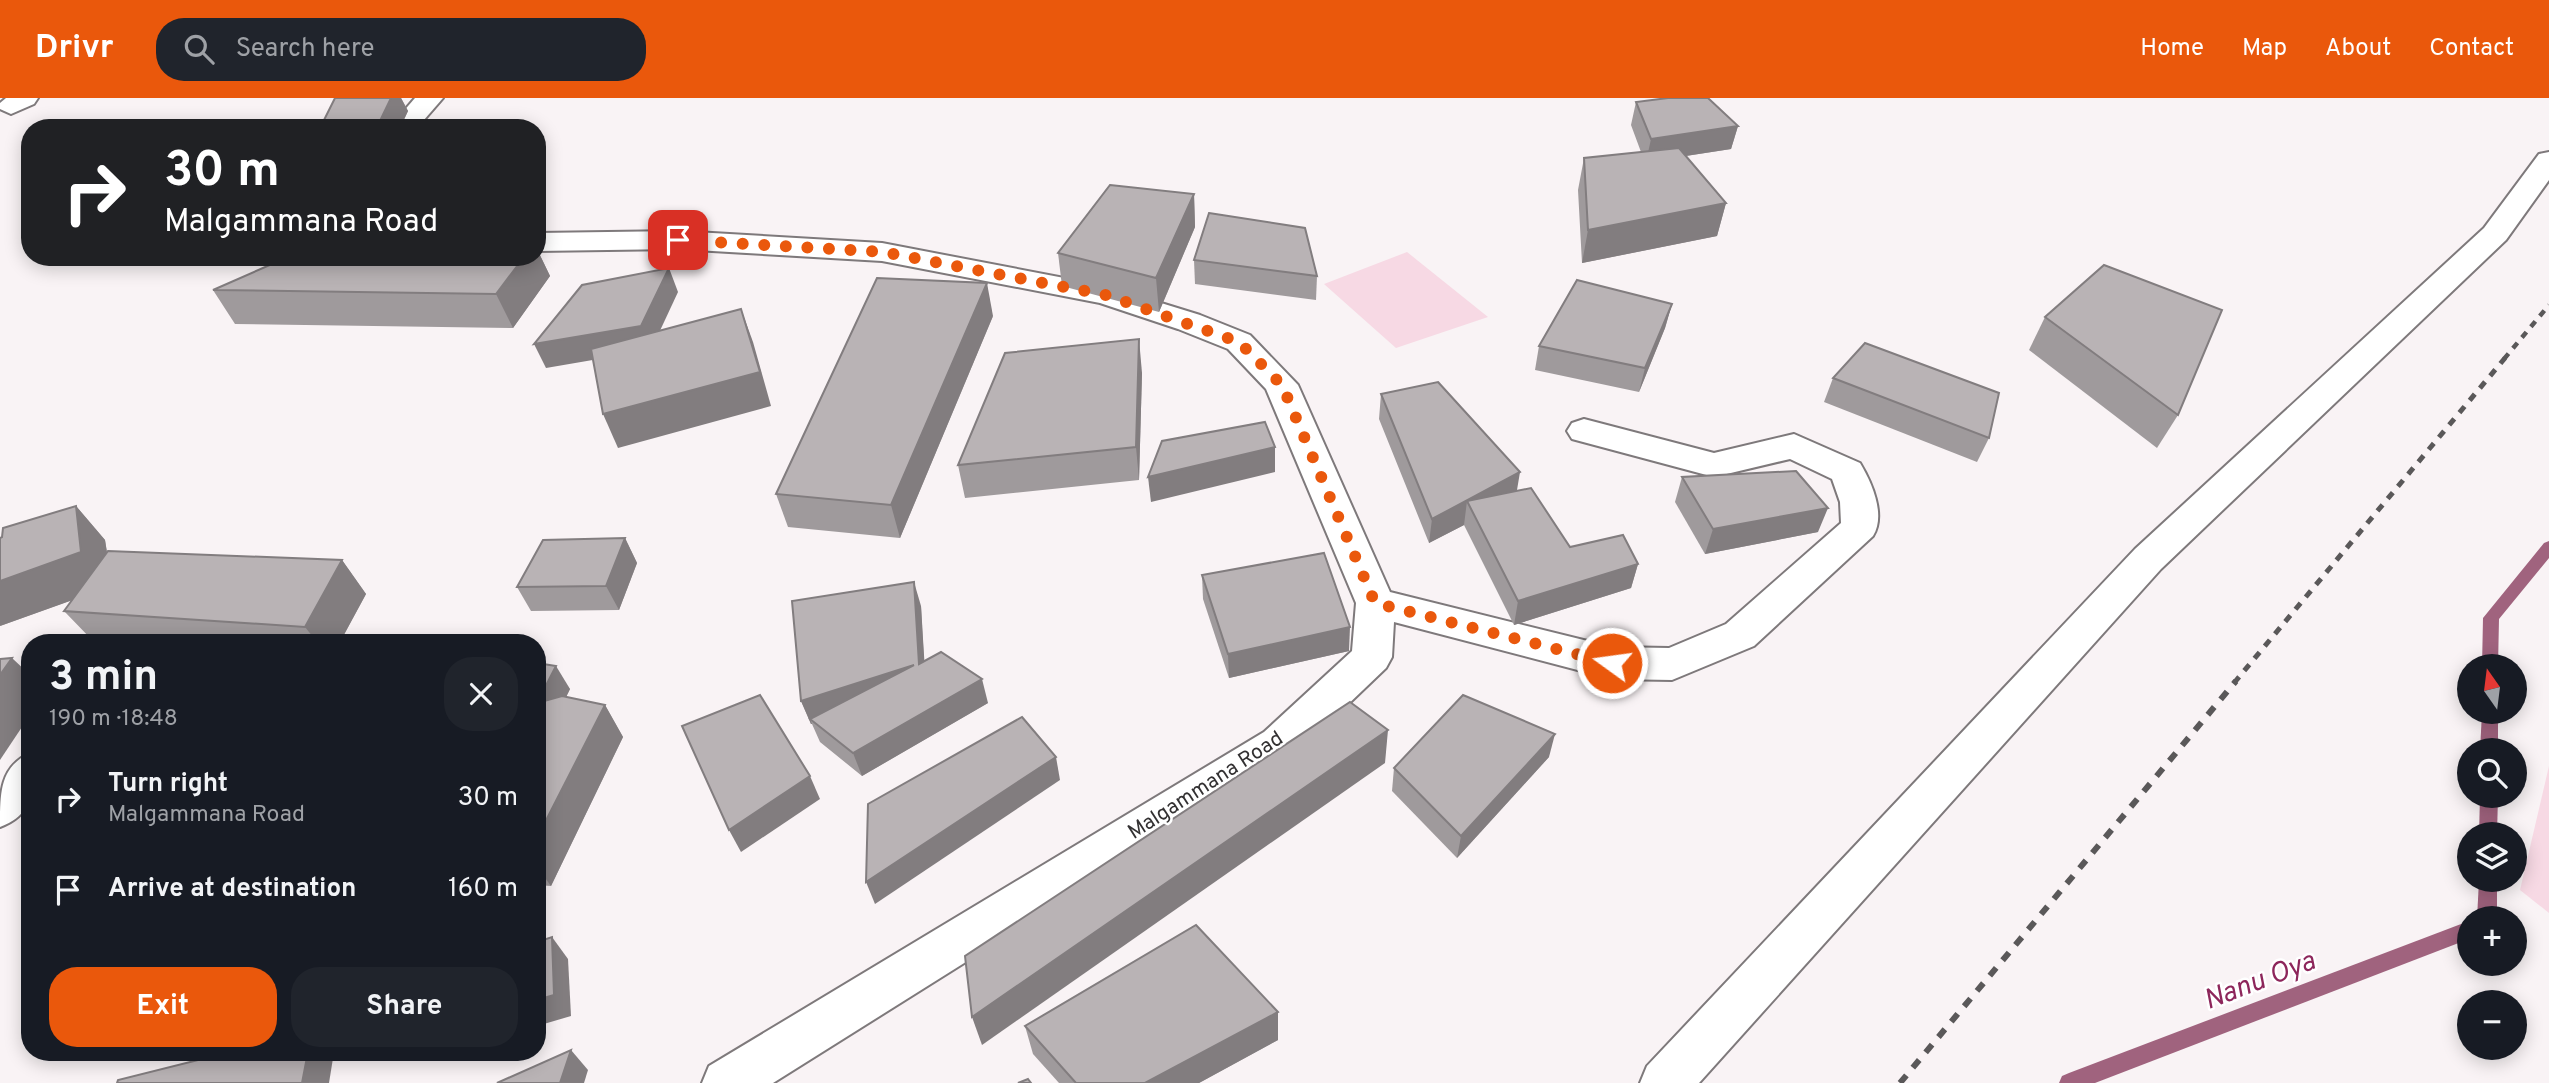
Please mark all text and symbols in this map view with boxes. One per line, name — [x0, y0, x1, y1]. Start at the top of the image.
search box — [156, 18, 646, 81]
text: Drivr — [35, 28, 114, 70]
icon: search — [180, 30, 218, 68]
text: Search here — [236, 33, 375, 66]
text: Home — [2140, 34, 2204, 64]
text: Map — [2242, 34, 2287, 64]
text: About — [2325, 34, 2391, 64]
text: Contact — [2429, 34, 2514, 64]
text: 30 m — [164, 142, 280, 204]
icon: right — [49, 147, 140, 238]
text: Malgammana Road — [164, 203, 438, 243]
pin — [648, 210, 708, 270]
icon: arrive — [659, 221, 697, 259]
position arrow — [1575, 626, 1649, 700]
text: 3 min — [49, 652, 158, 705]
north arrow — [2457, 654, 2527, 724]
map controls — [2457, 654, 2527, 1060]
button: close — [444, 657, 518, 731]
text: 190 m · 18:48 — [49, 705, 178, 734]
street label: Malgammana Road — [1123, 726, 1289, 846]
button: search — [2457, 738, 2527, 808]
text: Turn right — [108, 768, 228, 801]
icon: right — [49, 780, 87, 818]
text: 30 m — [458, 782, 518, 815]
text: Malgammana Road — [108, 801, 305, 830]
button: layers — [2457, 822, 2527, 892]
icon: arrive — [49, 871, 87, 909]
text: Arrive at destination — [108, 873, 356, 906]
text: 160 m — [448, 873, 518, 906]
button: + — [2457, 906, 2527, 976]
water label: Nanu Oya — [2199, 944, 2321, 1020]
button: Exit — [49, 967, 277, 1047]
button: Share — [291, 967, 518, 1047]
button: − — [2457, 990, 2527, 1060]

